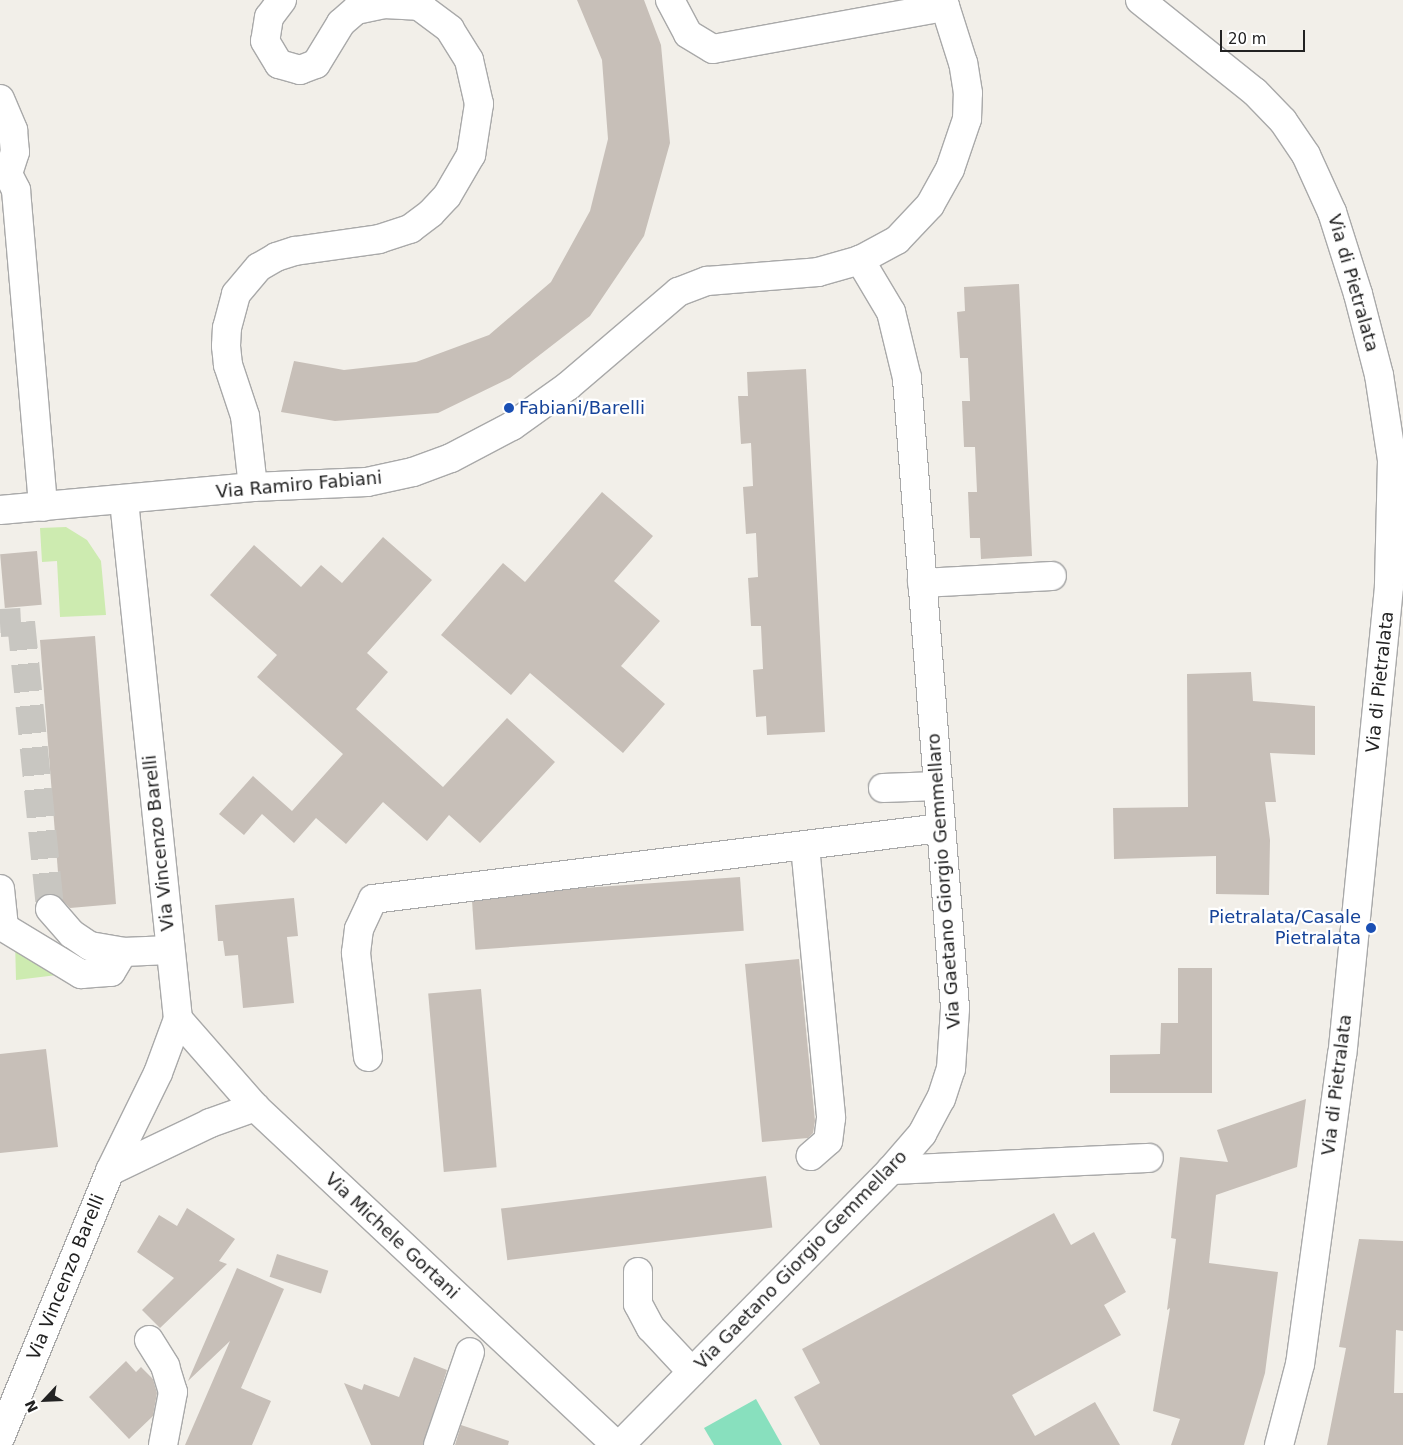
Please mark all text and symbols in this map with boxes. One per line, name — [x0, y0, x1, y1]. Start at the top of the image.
scale bar — [1223, 20, 1308, 52]
text: 20 m — [1228, 30, 1266, 48]
street label: Via di Pietralata — [1323, 212, 1383, 354]
place label: Fabiani/Barelli — [519, 397, 645, 419]
marker: Fabiani/Barelli — [503, 402, 515, 414]
street label: Via Ramiro Fabiani — [215, 467, 383, 503]
street label: Via di Pietralata — [1362, 610, 1398, 754]
street label: Via Gaetano Giorgio Gemmellaro — [923, 732, 965, 1030]
street label: Via Vincenzo Barelli — [139, 754, 179, 932]
place label: Pietralata/Casale Pietralata — [1209, 907, 1361, 950]
marker: Pietralata/Casale Pietralata — [1365, 922, 1377, 934]
street label: Via di Pietralata — [1318, 1013, 1356, 1157]
street label: Via Gaetano Giorgio Gemmellaro — [690, 1146, 912, 1374]
street label: Via Michele Gortani — [321, 1168, 463, 1304]
street label: Via Vincenzo Barelli — [23, 1191, 109, 1363]
north arrow — [20, 1375, 70, 1425]
text: N — [22, 1398, 41, 1415]

